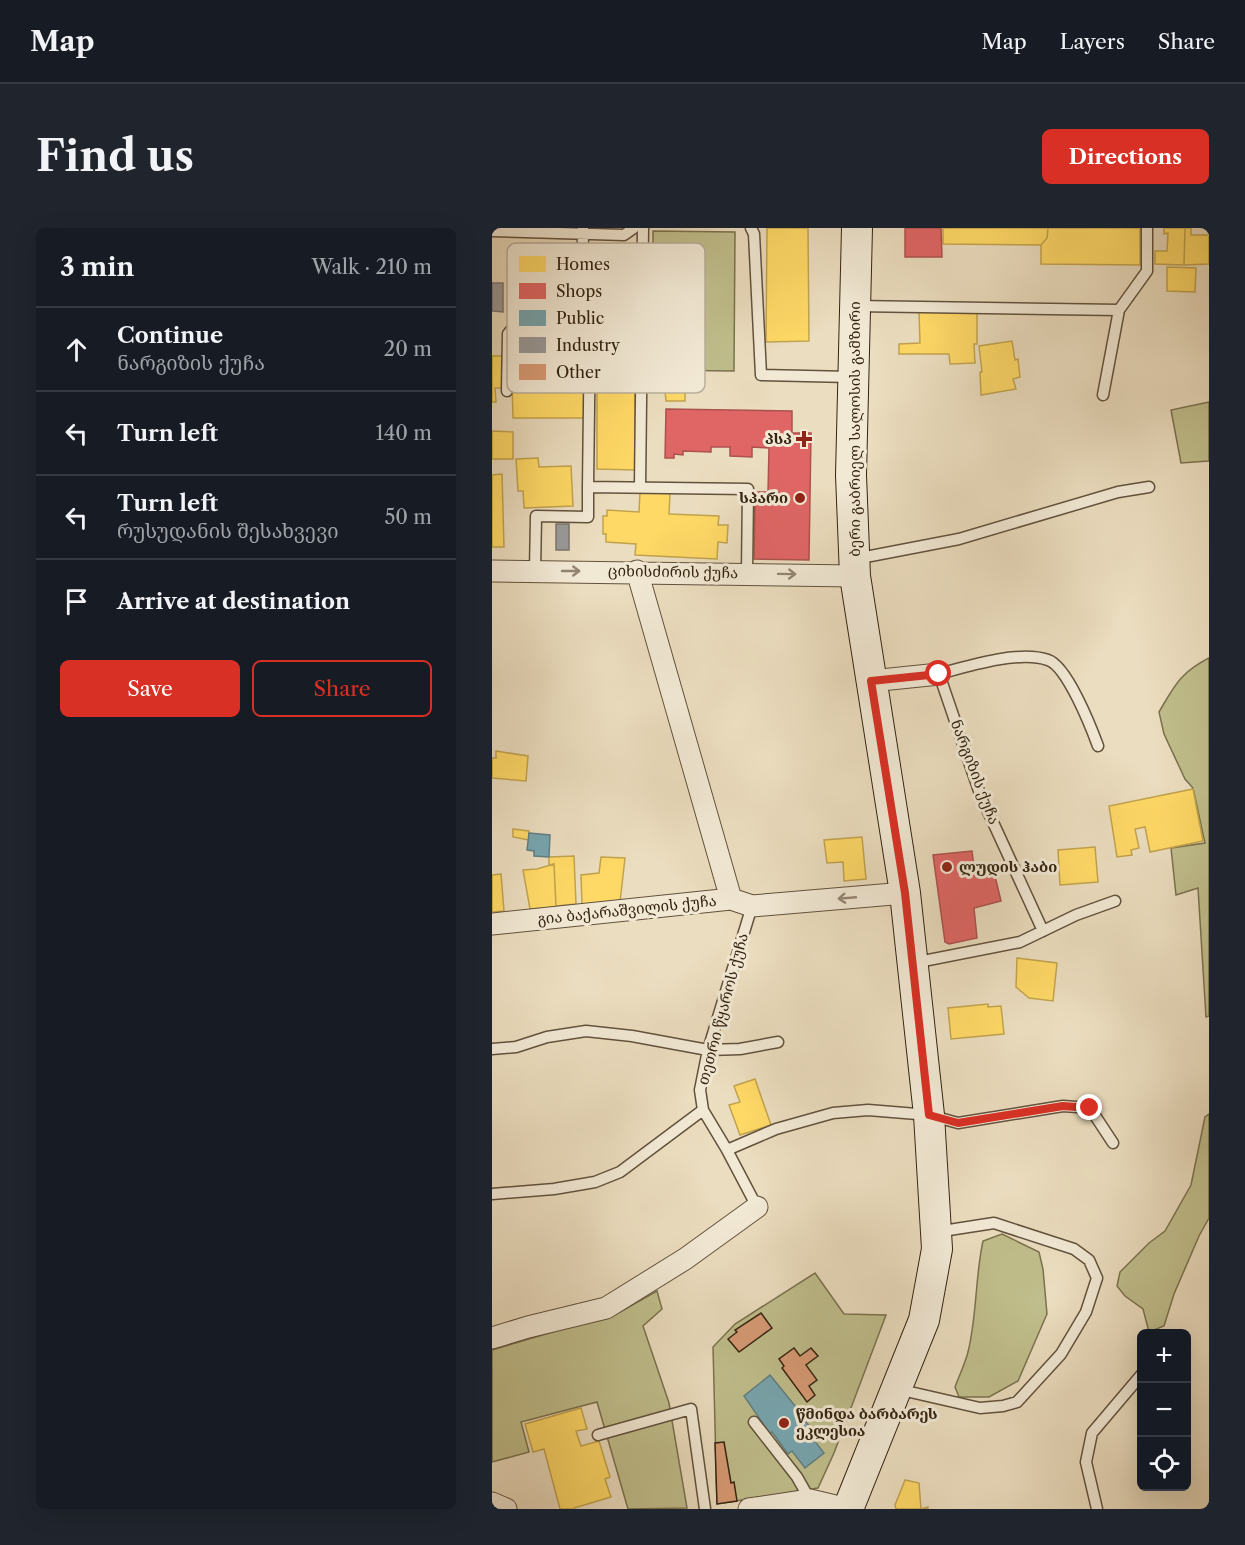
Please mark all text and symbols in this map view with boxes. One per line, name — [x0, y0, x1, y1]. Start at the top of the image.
text: Map — [30, 24, 94, 58]
text: Map — [982, 29, 1027, 54]
text: Layers — [1060, 29, 1125, 54]
text: Share — [1158, 29, 1215, 54]
button: Directions — [1042, 129, 1209, 184]
text: Find us — [36, 130, 194, 182]
legend — [507, 243, 705, 393]
text: 3 min — [60, 251, 134, 283]
text: Homes — [556, 254, 610, 274]
text: Walk · 210 m — [311, 255, 432, 279]
text: Shops — [556, 281, 602, 301]
street label: ბერი გაბრიელ სალოსის გამზირი — [845, 301, 864, 557]
text: Public — [556, 308, 604, 328]
text: Continue — [117, 322, 223, 349]
icon: ahead — [60, 333, 93, 366]
text: Industry — [556, 335, 621, 355]
text: 20 m — [384, 337, 432, 361]
text: ნარგიზის ქუჩა — [117, 351, 265, 375]
text: Other — [556, 362, 601, 382]
icon: left — [60, 417, 93, 450]
text: Turn left — [117, 420, 218, 447]
text: 140 m — [375, 421, 432, 445]
place label: პსპ — [765, 429, 792, 448]
marker: პსპ — [797, 432, 811, 446]
place label: სპარი — [739, 488, 788, 507]
text: Turn left — [117, 490, 218, 517]
marker: სპარი — [793, 491, 807, 505]
icon: left — [60, 501, 93, 534]
text: 50 m — [385, 505, 432, 529]
text: რუსუდანის შესახვევი — [117, 519, 339, 543]
street label: ციხისძირის ქუჩა — [608, 561, 738, 582]
one-way arrow — [561, 565, 581, 577]
one-way arrow — [777, 568, 797, 580]
icon: arrive — [60, 585, 93, 618]
text: Arrive at destination — [117, 588, 350, 615]
button: Save — [60, 660, 240, 717]
button: Share — [252, 660, 432, 717]
route start — [925, 660, 951, 686]
street label: ნარგიზის ქუჩა — [947, 717, 1004, 827]
place label: ლუდის ჰაბი — [959, 857, 1057, 876]
marker: ლუდის ჰაბი — [940, 860, 954, 874]
street label: გია ბაქარაშვილის ქუჩა — [537, 891, 717, 928]
one-way arrow — [838, 893, 858, 904]
street label: თეთრი წყაროს ქუჩა — [693, 931, 752, 1087]
route end — [1076, 1094, 1102, 1120]
map controls — [1137, 1329, 1191, 1491]
button: + — [1137, 1329, 1191, 1383]
button: − — [1137, 1383, 1191, 1437]
place label: წმინდა ბარბარეს ეკლესია — [796, 1404, 938, 1440]
marker: წმინდა ბარბარეს ეკლესია — [777, 1416, 791, 1430]
button: locate — [1137, 1437, 1191, 1491]

